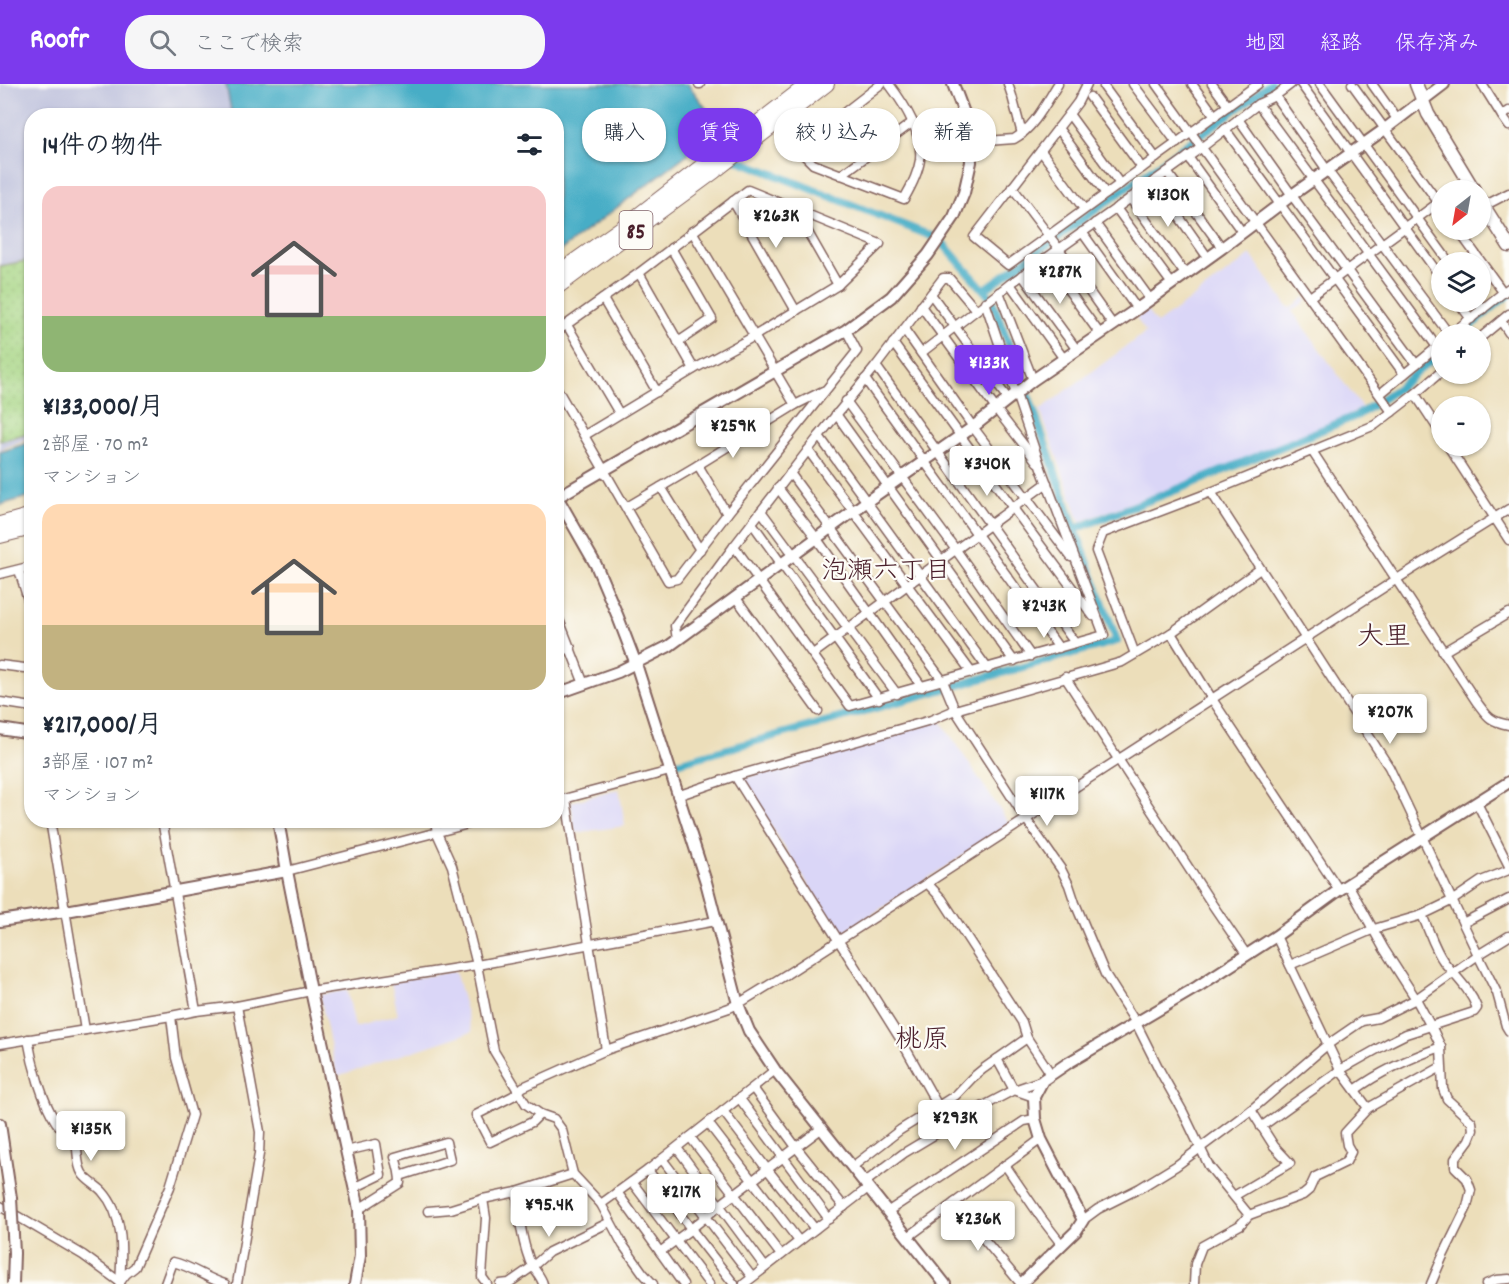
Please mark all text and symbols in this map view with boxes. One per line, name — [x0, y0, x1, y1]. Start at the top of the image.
search box — [125, 15, 545, 69]
text: Roofr — [30, 22, 89, 62]
icon: search — [146, 26, 179, 59]
text: ここで検索 — [194, 30, 304, 61]
text: 地図 — [1245, 30, 1287, 60]
text: 経路 — [1320, 30, 1362, 60]
text: 保存済み — [1395, 30, 1479, 60]
chip: 購入 — [582, 108, 666, 162]
chip: 賃貸 — [678, 108, 762, 162]
chip: 絞り込み — [774, 108, 900, 162]
chip: 新着 — [912, 108, 996, 162]
icon: filters — [513, 128, 546, 161]
text: 14件の物件 — [42, 129, 162, 166]
pin: ¥130K — [1126, 177, 1210, 228]
north arrow — [1431, 180, 1491, 240]
map controls — [1431, 180, 1491, 456]
text: ¥130K — [1146, 182, 1190, 210]
pin: ¥263K — [734, 198, 818, 249]
text: ¥263K — [753, 203, 799, 231]
road number: 85 — [620, 211, 652, 249]
icon: home — [240, 225, 348, 333]
button: layers — [1431, 252, 1491, 312]
pin: ¥287K — [1018, 254, 1102, 305]
text: ¥287K — [1038, 259, 1082, 287]
button: + — [1431, 324, 1491, 384]
pin: ¥133K — [947, 345, 1031, 396]
text: ¥133K — [968, 350, 1010, 378]
text: ¥133,000/月 — [42, 390, 164, 427]
button: − — [1431, 396, 1491, 456]
pin: ¥259K — [691, 408, 775, 459]
text: ¥259K — [710, 413, 756, 441]
text: 2部屋 · 70 m² — [42, 432, 149, 460]
pin: ¥340K — [945, 446, 1029, 497]
text: ¥340K — [964, 451, 1011, 479]
text: マンション — [42, 465, 141, 493]
icon: home — [240, 543, 348, 651]
district label: 泡瀬六丁目 — [821, 554, 951, 591]
pin: ¥243K — [1002, 588, 1086, 639]
text: ¥243K — [1022, 593, 1066, 621]
district label: 大里 — [1357, 619, 1411, 658]
pin: ¥207K — [1348, 694, 1432, 745]
text: ¥207K — [1367, 699, 1413, 727]
text: ¥217,000/月 — [42, 708, 162, 745]
text: 3部屋 · 107 m² — [42, 750, 153, 778]
pin: ¥117K — [1005, 776, 1089, 827]
text: ¥117K — [1029, 781, 1065, 809]
text: マンション — [42, 783, 141, 811]
district label: 桃原 — [895, 1022, 949, 1061]
pin: ¥293K — [913, 1100, 997, 1151]
text: ¥293K — [932, 1105, 978, 1133]
pin: ¥135K — [49, 1111, 133, 1162]
text: ¥135K — [70, 1116, 112, 1144]
pin: ¥217K — [639, 1174, 723, 1225]
text: ¥217K — [661, 1179, 701, 1207]
pin: ¥95.4K — [500, 1187, 598, 1238]
text: ¥95.4K — [525, 1192, 573, 1220]
pin: ¥236K — [936, 1201, 1020, 1252]
text: ¥236K — [955, 1206, 1001, 1234]

